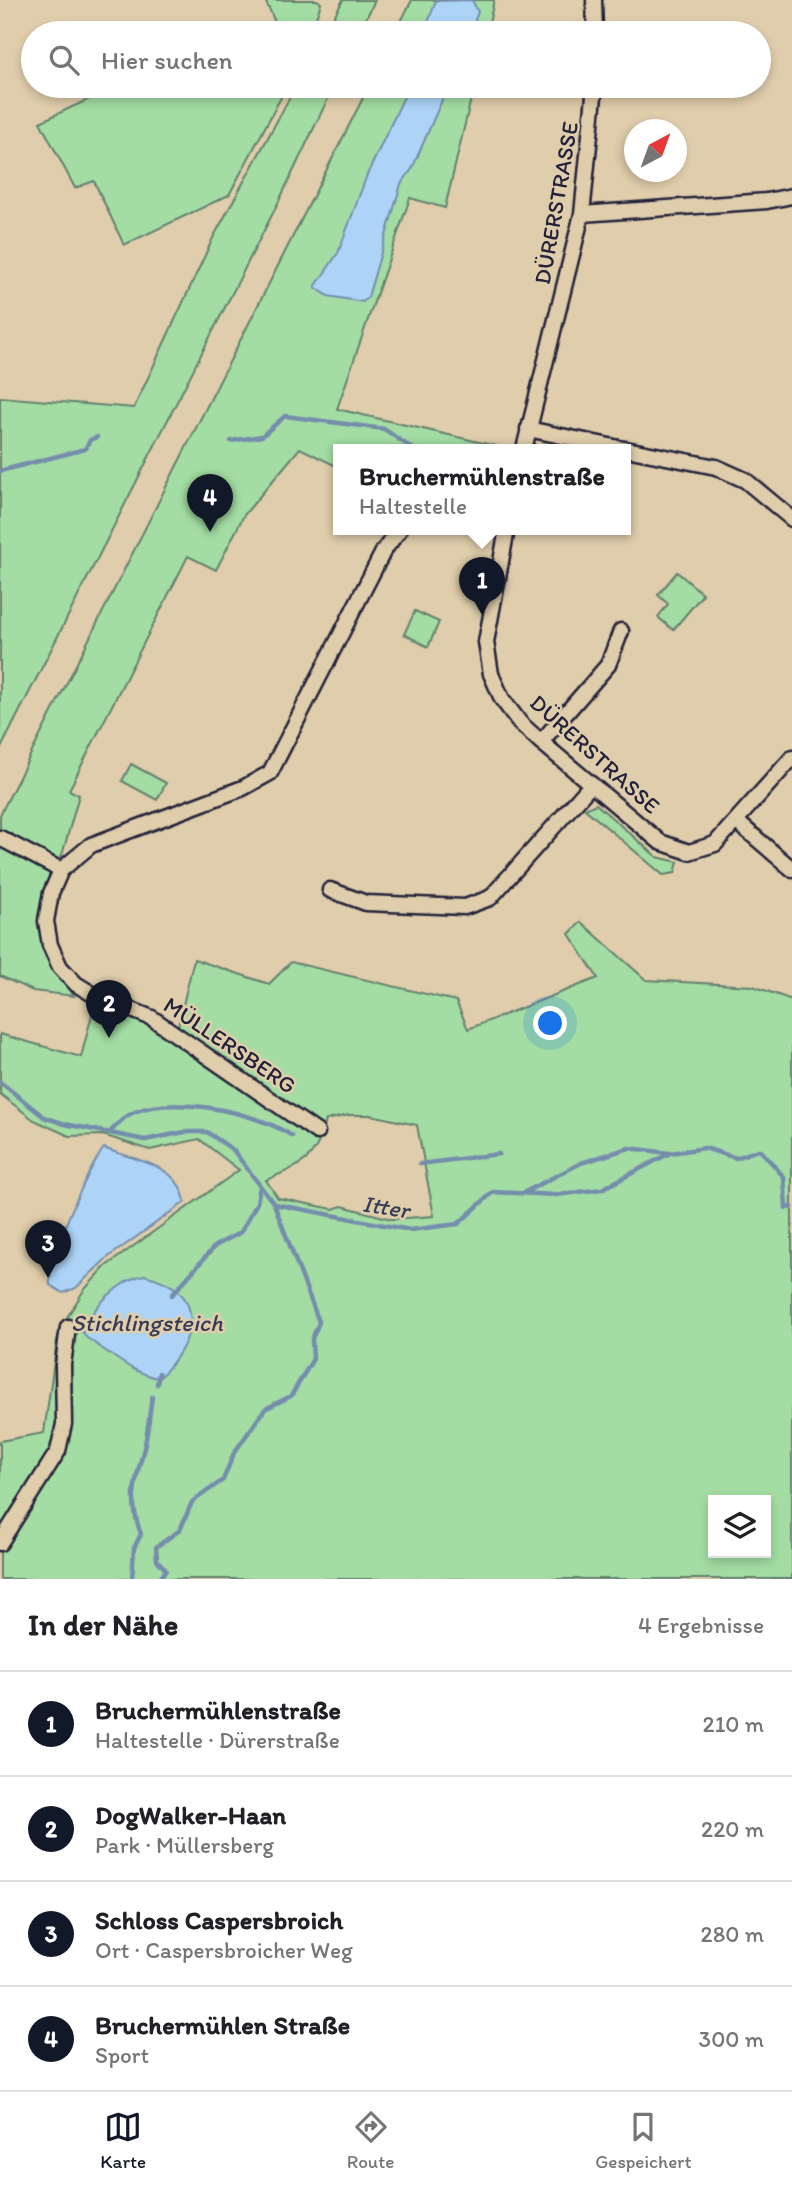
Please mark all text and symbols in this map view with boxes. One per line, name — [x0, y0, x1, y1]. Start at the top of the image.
search box — [21, 21, 771, 98]
icon: search — [45, 41, 83, 79]
text: Hier suchen — [101, 44, 233, 76]
street label: DÜRERSTRASSE — [528, 119, 584, 287]
north arrow — [624, 119, 687, 182]
popup — [333, 444, 631, 535]
text: Bruchermühlenstraße — [359, 460, 605, 492]
pin: 4 — [187, 474, 233, 532]
text: Haltestelle — [359, 492, 467, 520]
pin: 1 — [459, 557, 505, 615]
street label: DÜRERSTRASSE — [524, 688, 666, 820]
pin: 2 — [86, 980, 132, 1038]
street label: MÜLLERSBERG — [158, 990, 302, 1100]
your location — [533, 1006, 567, 1040]
water label: Itter — [361, 1189, 414, 1225]
pin: 3 — [25, 1220, 71, 1278]
water label: Stichlingsteich — [71, 1308, 224, 1337]
map controls — [708, 1495, 771, 1558]
button: layers — [708, 1495, 771, 1558]
text: In der Nähe — [28, 1606, 178, 1643]
text: 4 Ergebnisse — [638, 1611, 764, 1639]
text: Bruchermühlenstraße — [95, 1694, 341, 1726]
text: 1 — [46, 1710, 56, 1738]
text: 210 m — [703, 1710, 764, 1738]
text: Haltestelle · Dürerstraße — [95, 1726, 340, 1754]
text: DogWalker-Haan — [95, 1799, 286, 1831]
text: 2 — [45, 1815, 57, 1843]
text: 220 m — [701, 1815, 764, 1843]
text: Park · Müllersberg — [95, 1831, 274, 1859]
text: Schloss Caspersbroich — [95, 1904, 343, 1936]
text: 3 — [45, 1920, 57, 1948]
text: 280 m — [701, 1920, 764, 1948]
text: Ort · Caspersbroicher Weg — [95, 1936, 353, 1964]
text: Bruchermühlen Straße — [95, 2009, 350, 2041]
text: 4 — [44, 2025, 58, 2053]
text: 300 m — [699, 2025, 764, 2053]
text: Sport — [95, 2041, 149, 2069]
tab: Karte — [100, 2108, 146, 2173]
tab: Route — [347, 2108, 395, 2173]
tab: Gespeichert — [595, 2108, 692, 2173]

